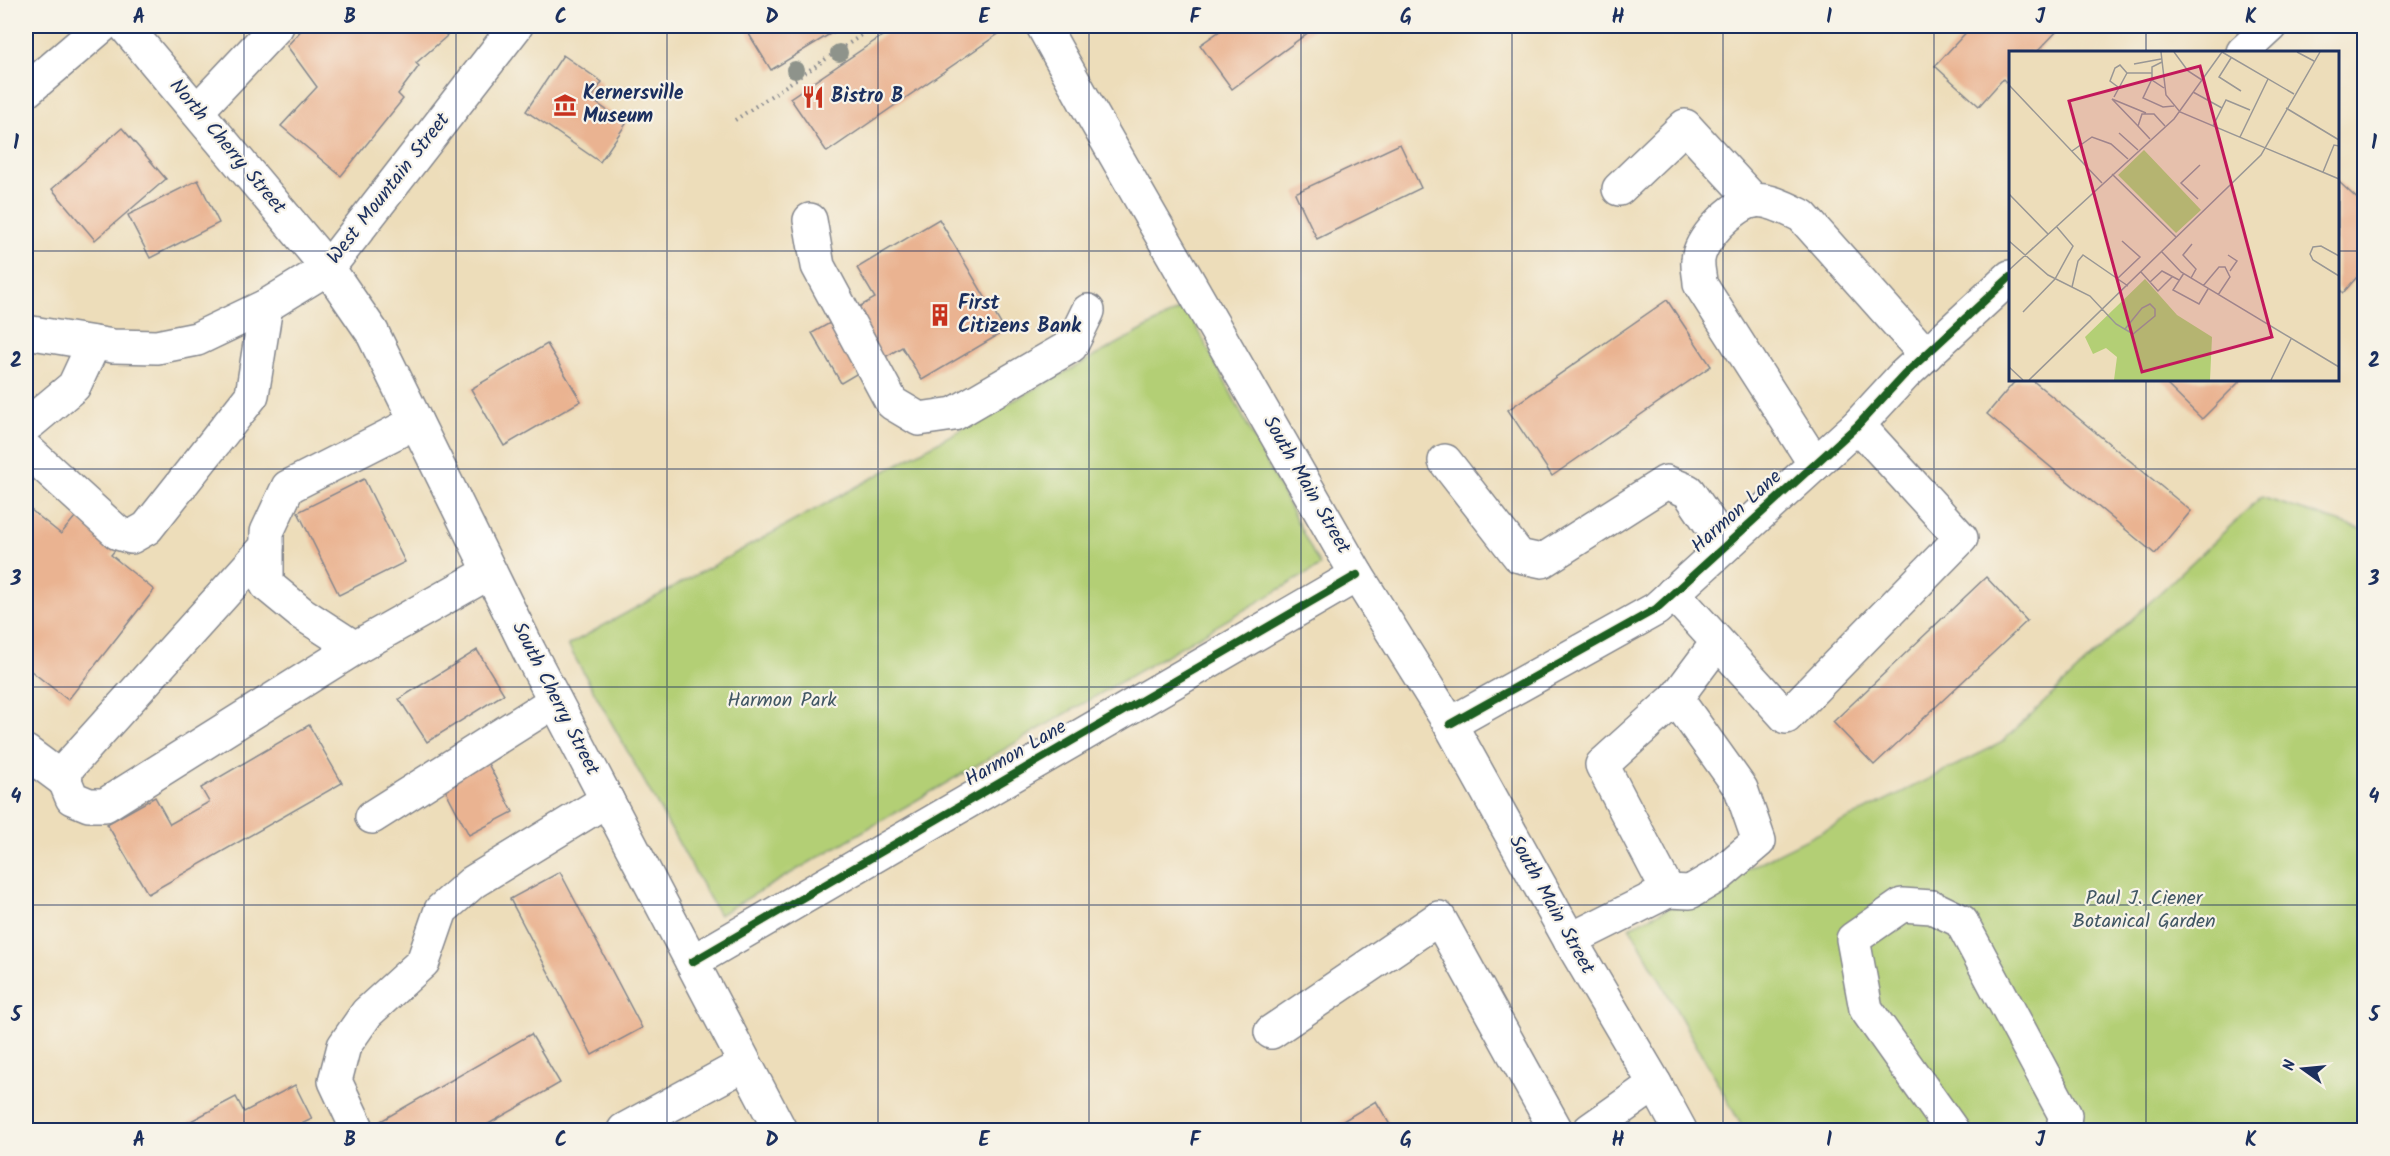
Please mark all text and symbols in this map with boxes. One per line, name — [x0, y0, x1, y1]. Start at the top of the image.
text: A — [133, 2, 145, 34]
text: B — [344, 2, 356, 34]
text: C — [555, 2, 567, 34]
text: D — [765, 2, 779, 34]
text: E — [978, 2, 990, 34]
text: F — [1190, 2, 1202, 34]
text: G — [1400, 2, 1412, 34]
text: H — [1611, 2, 1625, 34]
text: I — [1826, 2, 1832, 34]
text: J — [2035, 2, 2046, 34]
text: K — [2245, 2, 2257, 34]
inset map — [2009, 51, 2339, 381]
street label: North Cherry Street — [161, 72, 294, 222]
place label: Kernersville Museum — [583, 78, 684, 133]
place label: Bistro B — [831, 81, 904, 113]
restaurant icon: Bistro B — [800, 84, 826, 110]
museum icon: Kernersville Museum — [552, 92, 578, 118]
street label: West Mountain Street — [319, 106, 459, 272]
text: 1 — [13, 128, 19, 160]
text: 1 — [2371, 128, 2377, 160]
place label: First Citizens Bank — [958, 288, 1082, 343]
building icon: First Citizens Bank — [927, 302, 953, 328]
text: 2 — [10, 346, 22, 378]
text: 2 — [2368, 346, 2380, 378]
street label: South Main Street — [1253, 410, 1359, 560]
street label: Harmon Lane — [1684, 462, 1790, 562]
text: 3 — [10, 564, 22, 596]
text: 3 — [2368, 564, 2380, 596]
street label: South Cherry Street — [502, 617, 608, 782]
park label: Harmon Park — [727, 685, 837, 717]
street label: Harmon Lane — [959, 712, 1073, 796]
text: 4 — [11, 782, 22, 814]
text: 4 — [2369, 782, 2380, 814]
street label: South Main Street — [1499, 829, 1603, 981]
park label: Paul J. Ciener Botanical Garden — [2072, 883, 2216, 938]
text: 5 — [10, 1000, 23, 1032]
text: 5 — [2368, 1000, 2381, 1032]
north arrow — [2273, 1039, 2333, 1099]
text: N — [2277, 1057, 2303, 1074]
text: A — [133, 1125, 145, 1156]
text: B — [344, 1125, 356, 1156]
text: C — [555, 1125, 567, 1156]
text: D — [765, 1125, 779, 1156]
text: E — [978, 1125, 990, 1156]
text: F — [1190, 1125, 1202, 1156]
text: G — [1400, 1125, 1412, 1156]
text: H — [1611, 1125, 1625, 1156]
text: I — [1826, 1125, 1832, 1156]
text: J — [2035, 1125, 2046, 1156]
text: K — [2245, 1125, 2257, 1156]

